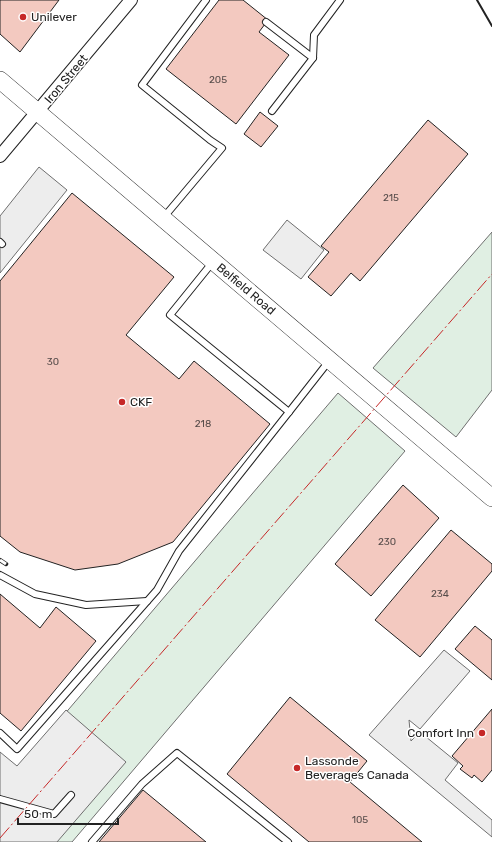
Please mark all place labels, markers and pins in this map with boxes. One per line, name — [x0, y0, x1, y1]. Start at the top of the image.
place label: Unilever — [31, 10, 77, 24]
marker: Unilever — [18, 12, 28, 22]
place label: CKF — [130, 395, 152, 409]
marker: CKF — [117, 397, 127, 407]
place label: Comfort Inn — [407, 726, 474, 740]
marker: Comfort Inn — [477, 728, 487, 738]
place label: Lassonde Beverages Canada — [305, 754, 409, 782]
marker: Lassonde Beverages Canada — [292, 763, 302, 773]

